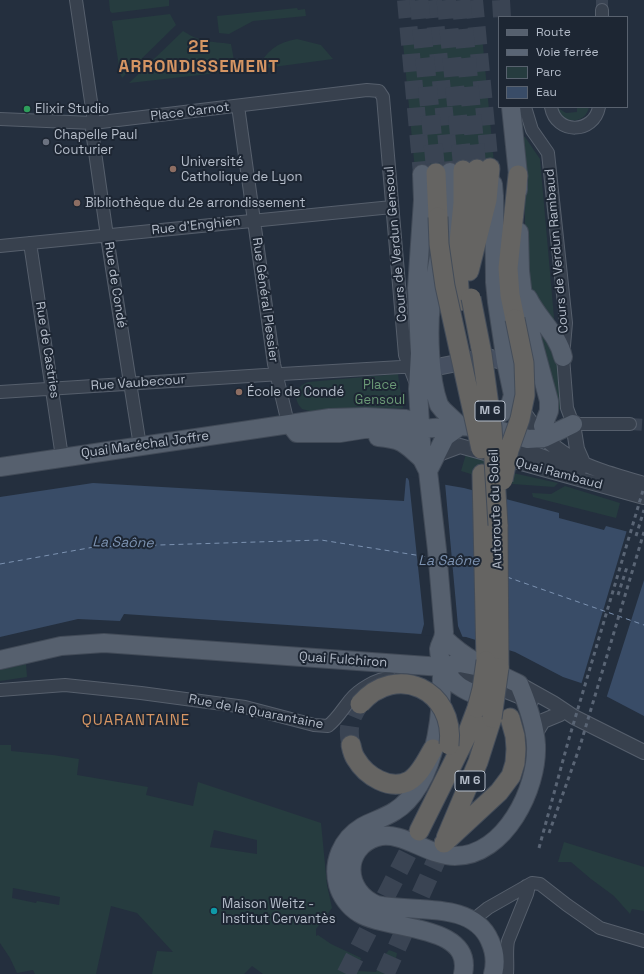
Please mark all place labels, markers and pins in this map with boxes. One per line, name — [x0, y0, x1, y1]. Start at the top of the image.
place label: Elixir Studio — [35, 101, 109, 117]
marker: Elixir Studio — [22, 104, 32, 114]
place label: Chapelle Paul Couturier — [54, 127, 137, 158]
marker: Chapelle Paul Couturier — [41, 137, 51, 147]
place label: Université Catholique de Lyon — [181, 154, 303, 185]
marker: Université Catholique de Lyon — [168, 164, 178, 174]
place label: Bibliothèque du 2e arrondissement — [85, 195, 305, 211]
marker: Bibliothèque du 2e arrondissement — [72, 198, 82, 208]
place label: École de Condé — [247, 384, 344, 400]
marker: École de Condé — [234, 387, 244, 397]
place label: Maison Weitz - Institut Cervantès — [222, 896, 336, 927]
marker: Maison Weitz - Institut Cervantès — [209, 906, 219, 916]

